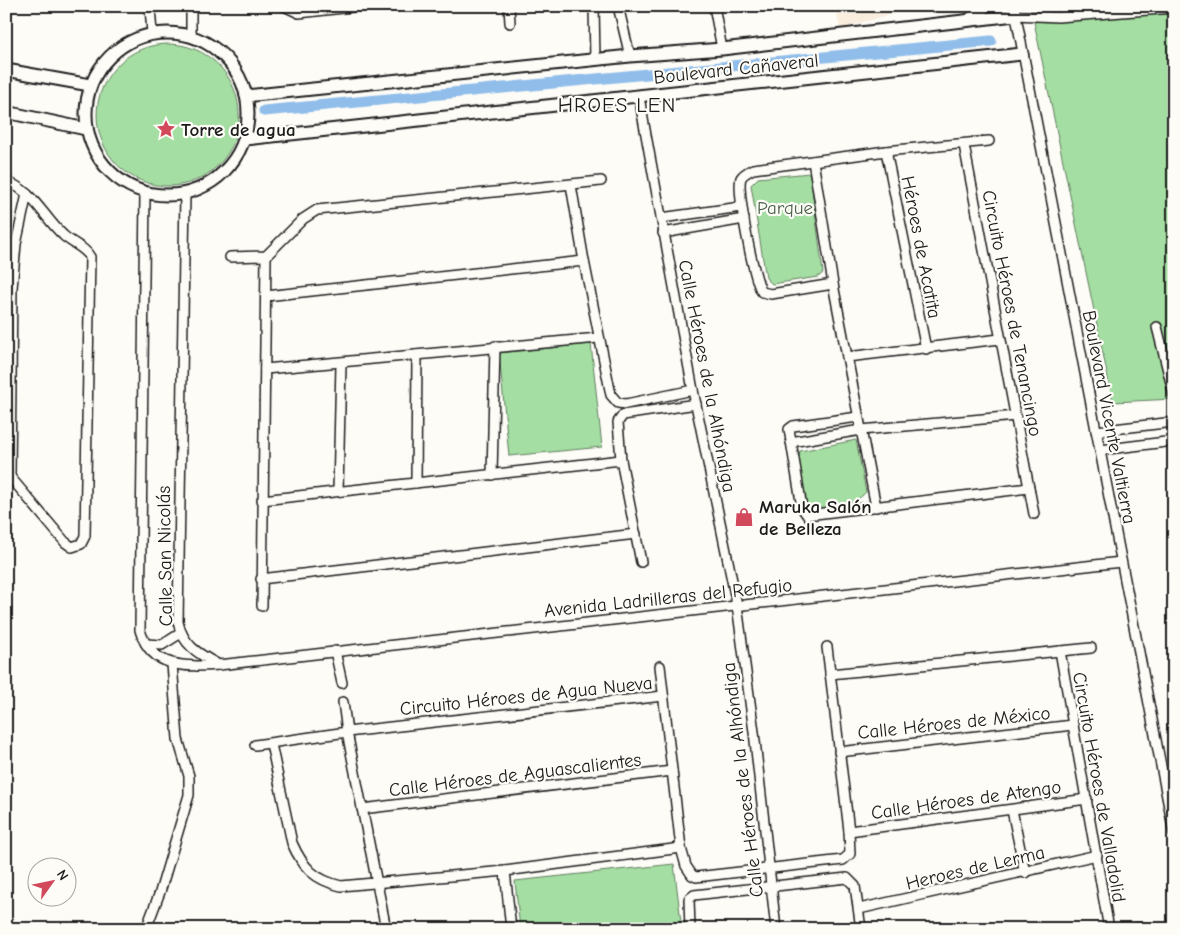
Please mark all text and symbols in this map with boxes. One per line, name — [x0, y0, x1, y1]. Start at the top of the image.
street label: Boulevard Cañaveral — [652, 49, 820, 89]
district label: HROES LEN — [558, 93, 676, 117]
place icon: Torre de agua — [155, 118, 177, 140]
place label: Torre de agua — [181, 119, 296, 141]
street label: Héroes de Acatita — [896, 174, 946, 320]
street label: Circuito Héroes de Tenancingo — [977, 188, 1047, 438]
park label: Parque — [757, 197, 813, 219]
street label: Calle Héroes de la Alhóndiga — [674, 258, 740, 494]
street label: Boulevard Vicente Valtierra — [1077, 308, 1141, 526]
street label: Calle San Nicolás — [153, 485, 177, 627]
place label: Maruka Salón de Belleza — [759, 496, 872, 540]
shop icon: Maruka Salón de Belleza — [733, 506, 755, 528]
street label: Avenida Ladrilleras del Refugio — [543, 574, 793, 622]
street label: Calle Héroes de la Alhóndiga — [718, 661, 768, 899]
street label: Circuito Héroes de Valladolid — [1068, 670, 1130, 904]
street label: Circuito Héroes de Agua Nueva — [399, 672, 653, 720]
street label: Calle Héroes de México — [857, 702, 1052, 744]
street label: Calle Héroes de Aguascalientes — [388, 749, 643, 801]
street label: Calle Héroes de Atengo — [870, 776, 1063, 824]
street label: Heroes de Lerma — [904, 841, 1047, 895]
north arrow — [28, 858, 78, 908]
text: N — [53, 867, 72, 884]

